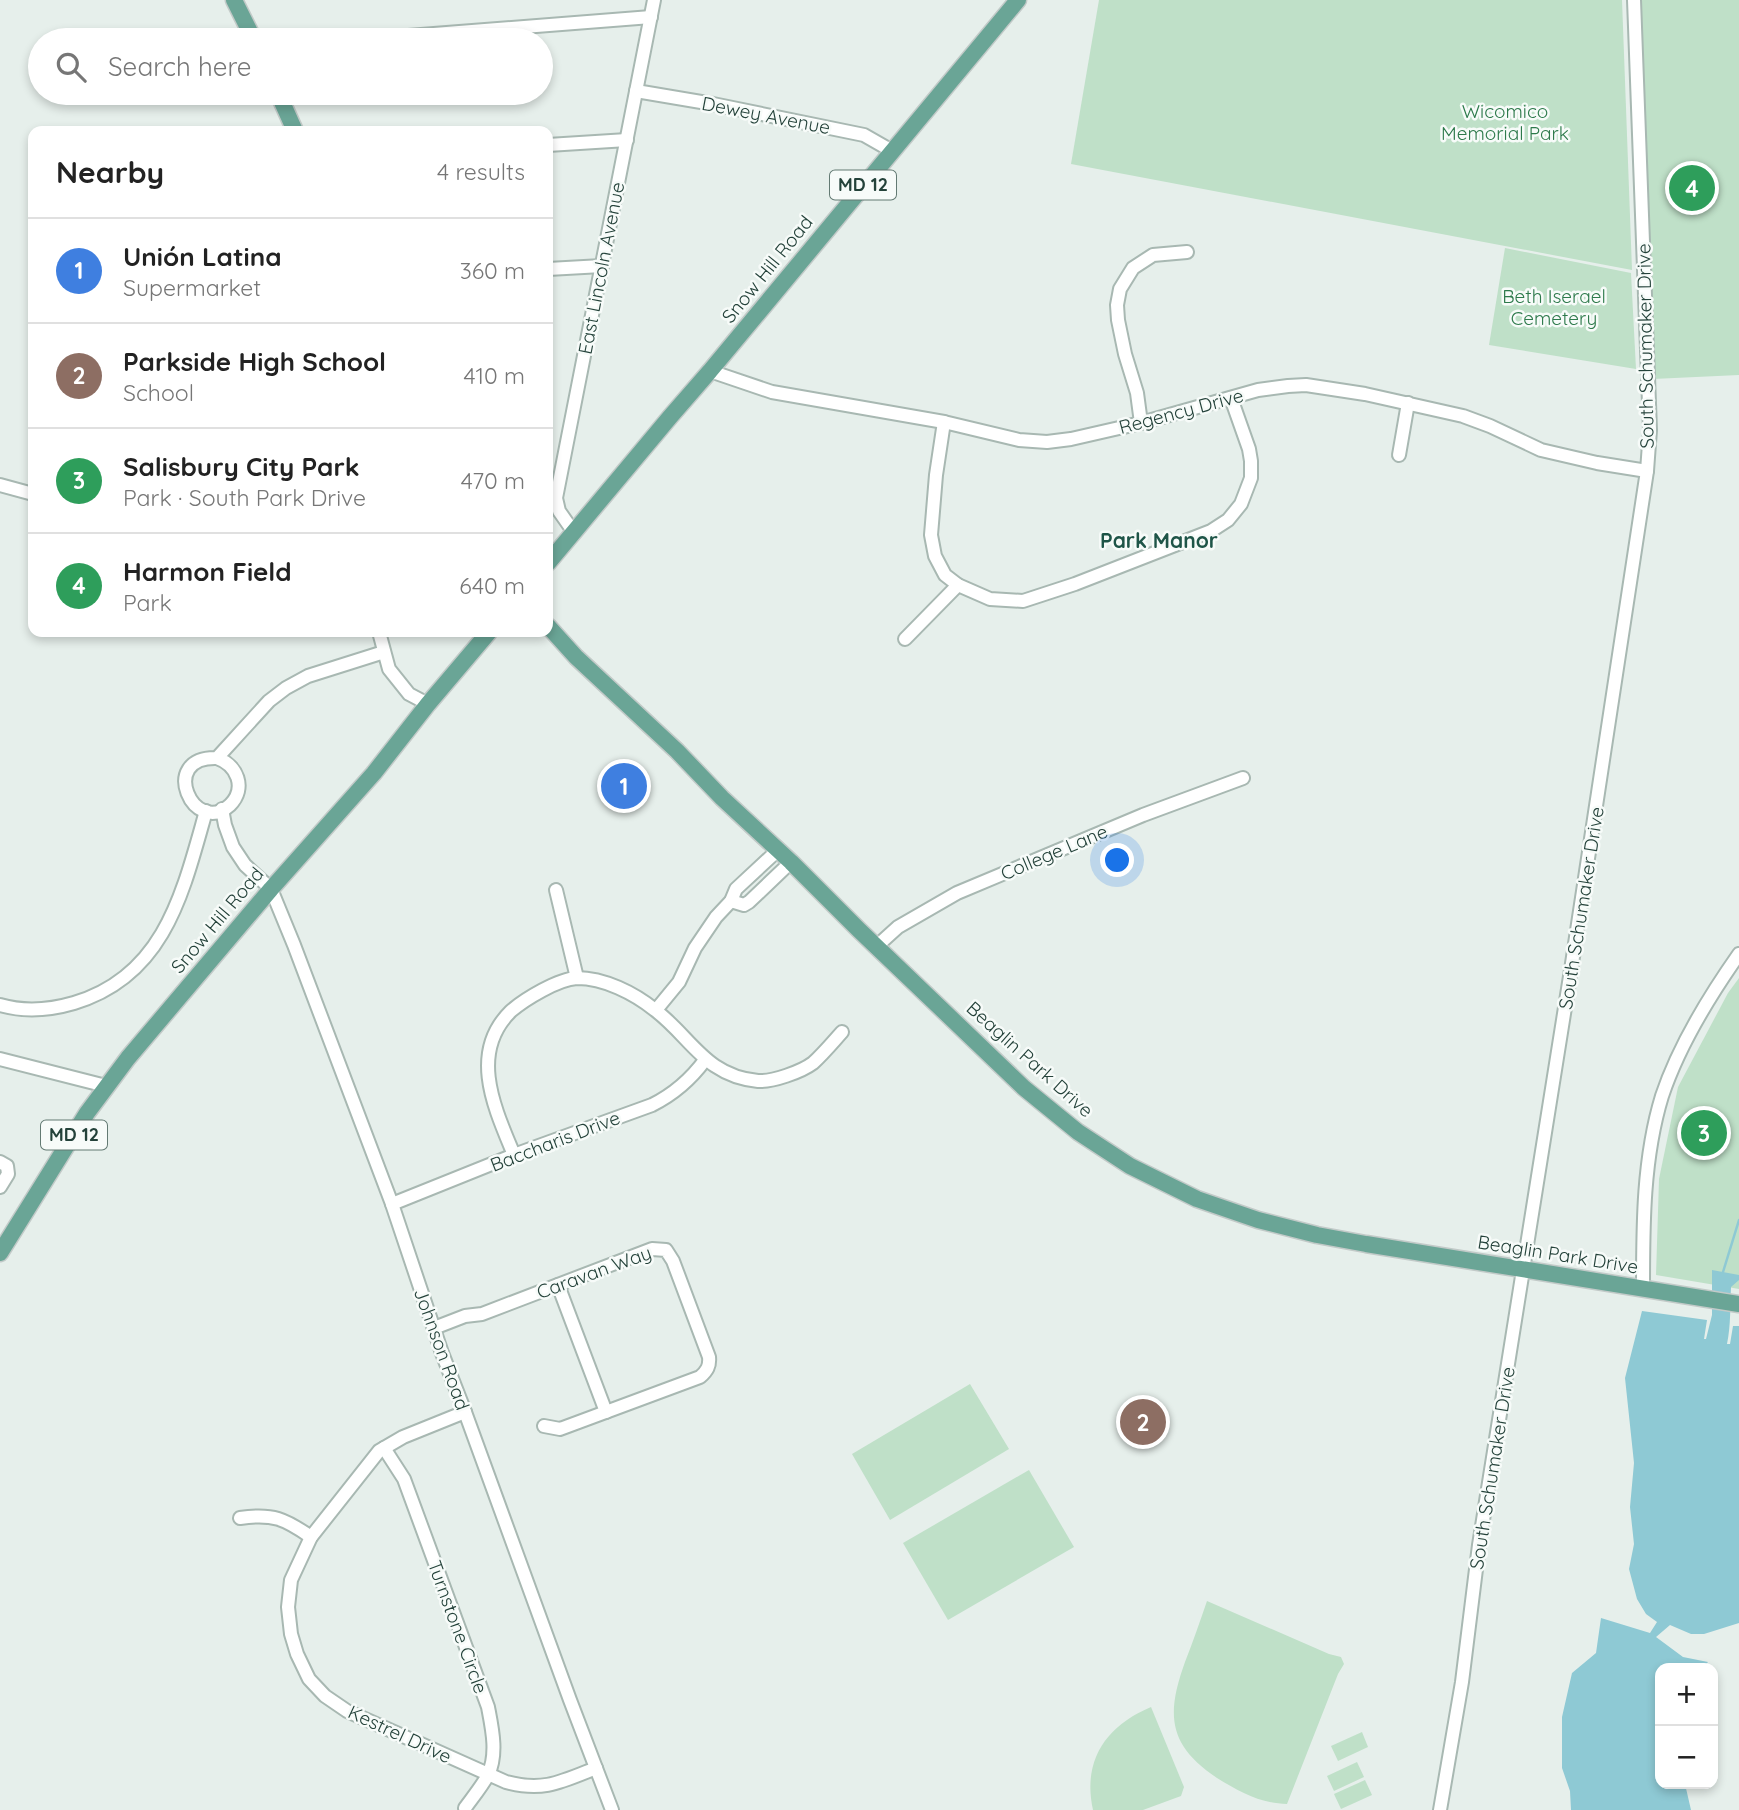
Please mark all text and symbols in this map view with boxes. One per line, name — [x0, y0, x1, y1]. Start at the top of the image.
search box — [28, 28, 553, 105]
icon: search — [52, 48, 90, 86]
text: Search here — [108, 50, 252, 83]
street label: Dewey Avenue — [700, 91, 832, 139]
park label: Wicomico Memorial Park — [1441, 99, 1569, 145]
text: Nearby — [56, 153, 164, 191]
text: 4 results — [437, 157, 525, 186]
pin: 4 — [1669, 162, 1715, 214]
road number: MD 12 — [830, 170, 896, 200]
street label: East Lincoln Avenue — [573, 180, 629, 356]
street label: Snow Hill Road — [716, 210, 818, 328]
text: Unión Latina — [123, 240, 282, 273]
street label: South Schumaker Drive — [1631, 243, 1659, 449]
text: 1 — [75, 256, 83, 285]
text: 360 m — [460, 256, 525, 285]
text: Supermarket — [123, 273, 261, 302]
park label: Beth Iserael Cemetery — [1502, 284, 1606, 330]
text: Parkside High School — [123, 345, 386, 378]
text: 2 — [72, 361, 86, 390]
text: 410 m — [464, 361, 525, 390]
text: School — [123, 378, 194, 407]
street label: Regency Drive — [1116, 383, 1246, 439]
text: Salisbury City Park — [123, 450, 360, 483]
text: 3 — [73, 466, 85, 495]
text: 470 m — [461, 466, 525, 495]
text: Park · South Park Drive — [123, 483, 366, 512]
district label: Park Manor — [1100, 527, 1218, 553]
text: Harmon Field — [123, 555, 291, 588]
text: 4 — [72, 571, 86, 600]
text: 640 m — [459, 571, 525, 600]
text: Park — [123, 588, 172, 617]
pin: 1 — [601, 760, 647, 812]
street label: South Schumaker Drive — [1553, 805, 1609, 1011]
street label: College Lane — [997, 819, 1111, 885]
your location — [1100, 843, 1134, 877]
street label: Snow Hill Road — [166, 862, 268, 978]
street label: Beaglin Park Drive — [962, 996, 1098, 1122]
street label: Baccharis Drive — [487, 1105, 623, 1177]
pin: 3 — [1681, 1107, 1727, 1159]
road number: MD 12 — [41, 1120, 107, 1150]
street label: Beaglin Park Drive — [1476, 1229, 1640, 1279]
street label: Caravan Way — [533, 1240, 655, 1304]
street label: Johnson Road — [409, 1285, 475, 1413]
street label: South Schumaker Drive — [1464, 1365, 1520, 1571]
pin: 2 — [1120, 1396, 1166, 1448]
street label: Turnstone Circle — [423, 1557, 493, 1697]
map controls — [1655, 1663, 1718, 1789]
button: + — [1655, 1663, 1718, 1726]
street label: Kestrel Drive — [344, 1700, 456, 1768]
button: − — [1655, 1726, 1718, 1789]

